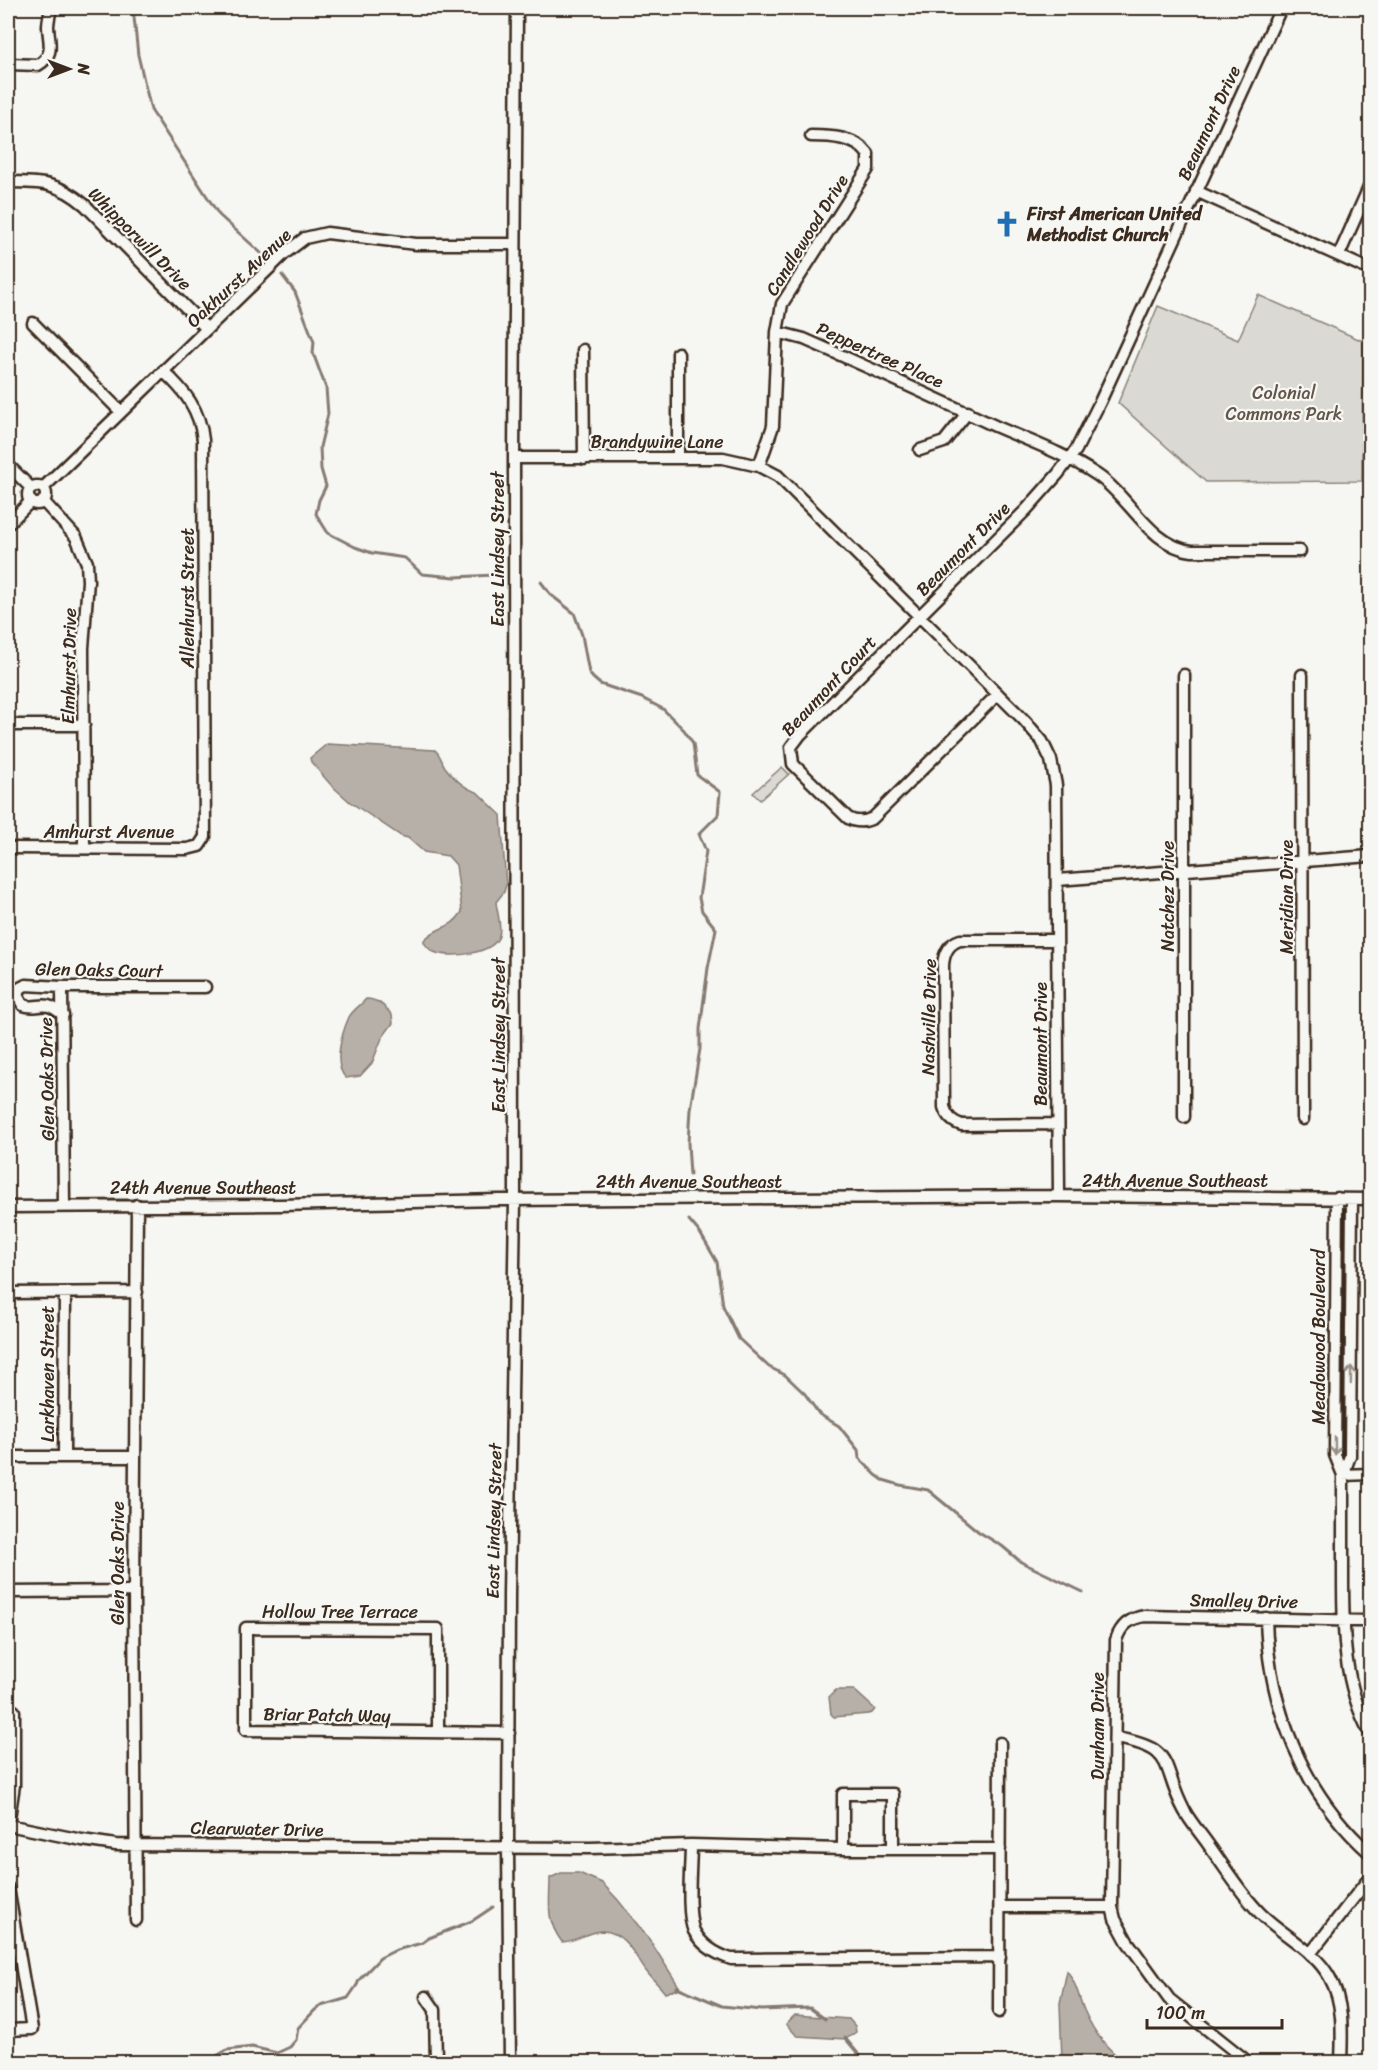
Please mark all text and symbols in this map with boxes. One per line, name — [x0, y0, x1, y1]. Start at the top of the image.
north arrow — [39, 39, 99, 99]
street label: Beaumont Drive — [1168, 60, 1250, 186]
text: N — [69, 62, 98, 75]
street label: Candlewood Drive — [757, 167, 857, 302]
street label: Whipporwill Drive — [80, 179, 200, 299]
place label: First American United Methodist Church — [1026, 198, 1203, 251]
church icon: First American United Methodist Church — [992, 209, 1022, 239]
street label: Oakhurst Avenue — [179, 220, 300, 336]
street label: Peppertree Place — [811, 313, 949, 397]
park label: Colonial Commons Park — [1226, 377, 1342, 430]
street label: Brandywine Lane — [590, 426, 724, 458]
street label: East Lindsey Street — [482, 470, 514, 627]
street label: Beaumont Drive — [908, 494, 1018, 604]
street label: Allenhurst Street — [172, 528, 204, 669]
street label: Elmhurst Drive — [52, 608, 86, 724]
street label: Beaumont Court — [773, 628, 885, 744]
street label: Amhurst Avenue — [43, 816, 175, 848]
street label: Meridian Drive — [1271, 839, 1303, 954]
street label: Natchez Drive — [1152, 840, 1184, 952]
street label: Glen Oaks Court — [35, 953, 164, 987]
street label: East Lindsey Street — [483, 956, 515, 1113]
street label: Nashville Drive — [912, 958, 946, 1076]
street label: Beaumont Drive — [1025, 982, 1057, 1106]
street label: Glen Oaks Drive — [30, 1017, 64, 1141]
street label: 24th Avenue Southeast — [1082, 1165, 1268, 1197]
street label: 24th Avenue Southeast — [596, 1166, 782, 1198]
street label: 24th Avenue Southeast — [110, 1172, 296, 1204]
street label: Meadowood Boulevard — [1303, 1248, 1335, 1424]
street label: Larkhaven Street — [32, 1306, 64, 1442]
one-way arrow — [1345, 1366, 1357, 1386]
one-way arrow — [1329, 1435, 1341, 1455]
street label: East Lindsey Street — [477, 1442, 511, 1599]
street label: Glen Oaks Drive — [102, 1501, 134, 1625]
street label: Smalley Drive — [1190, 1584, 1298, 1618]
street label: Hollow Tree Terrace — [262, 1596, 418, 1628]
street label: Dunham Drive — [1082, 1672, 1114, 1780]
street label: Briar Patch Way — [263, 1698, 392, 1732]
street label: Clearwater Drive — [190, 1812, 324, 1846]
scale bar — [1147, 1992, 1282, 2030]
text: 100 m — [1156, 1997, 1205, 2029]

